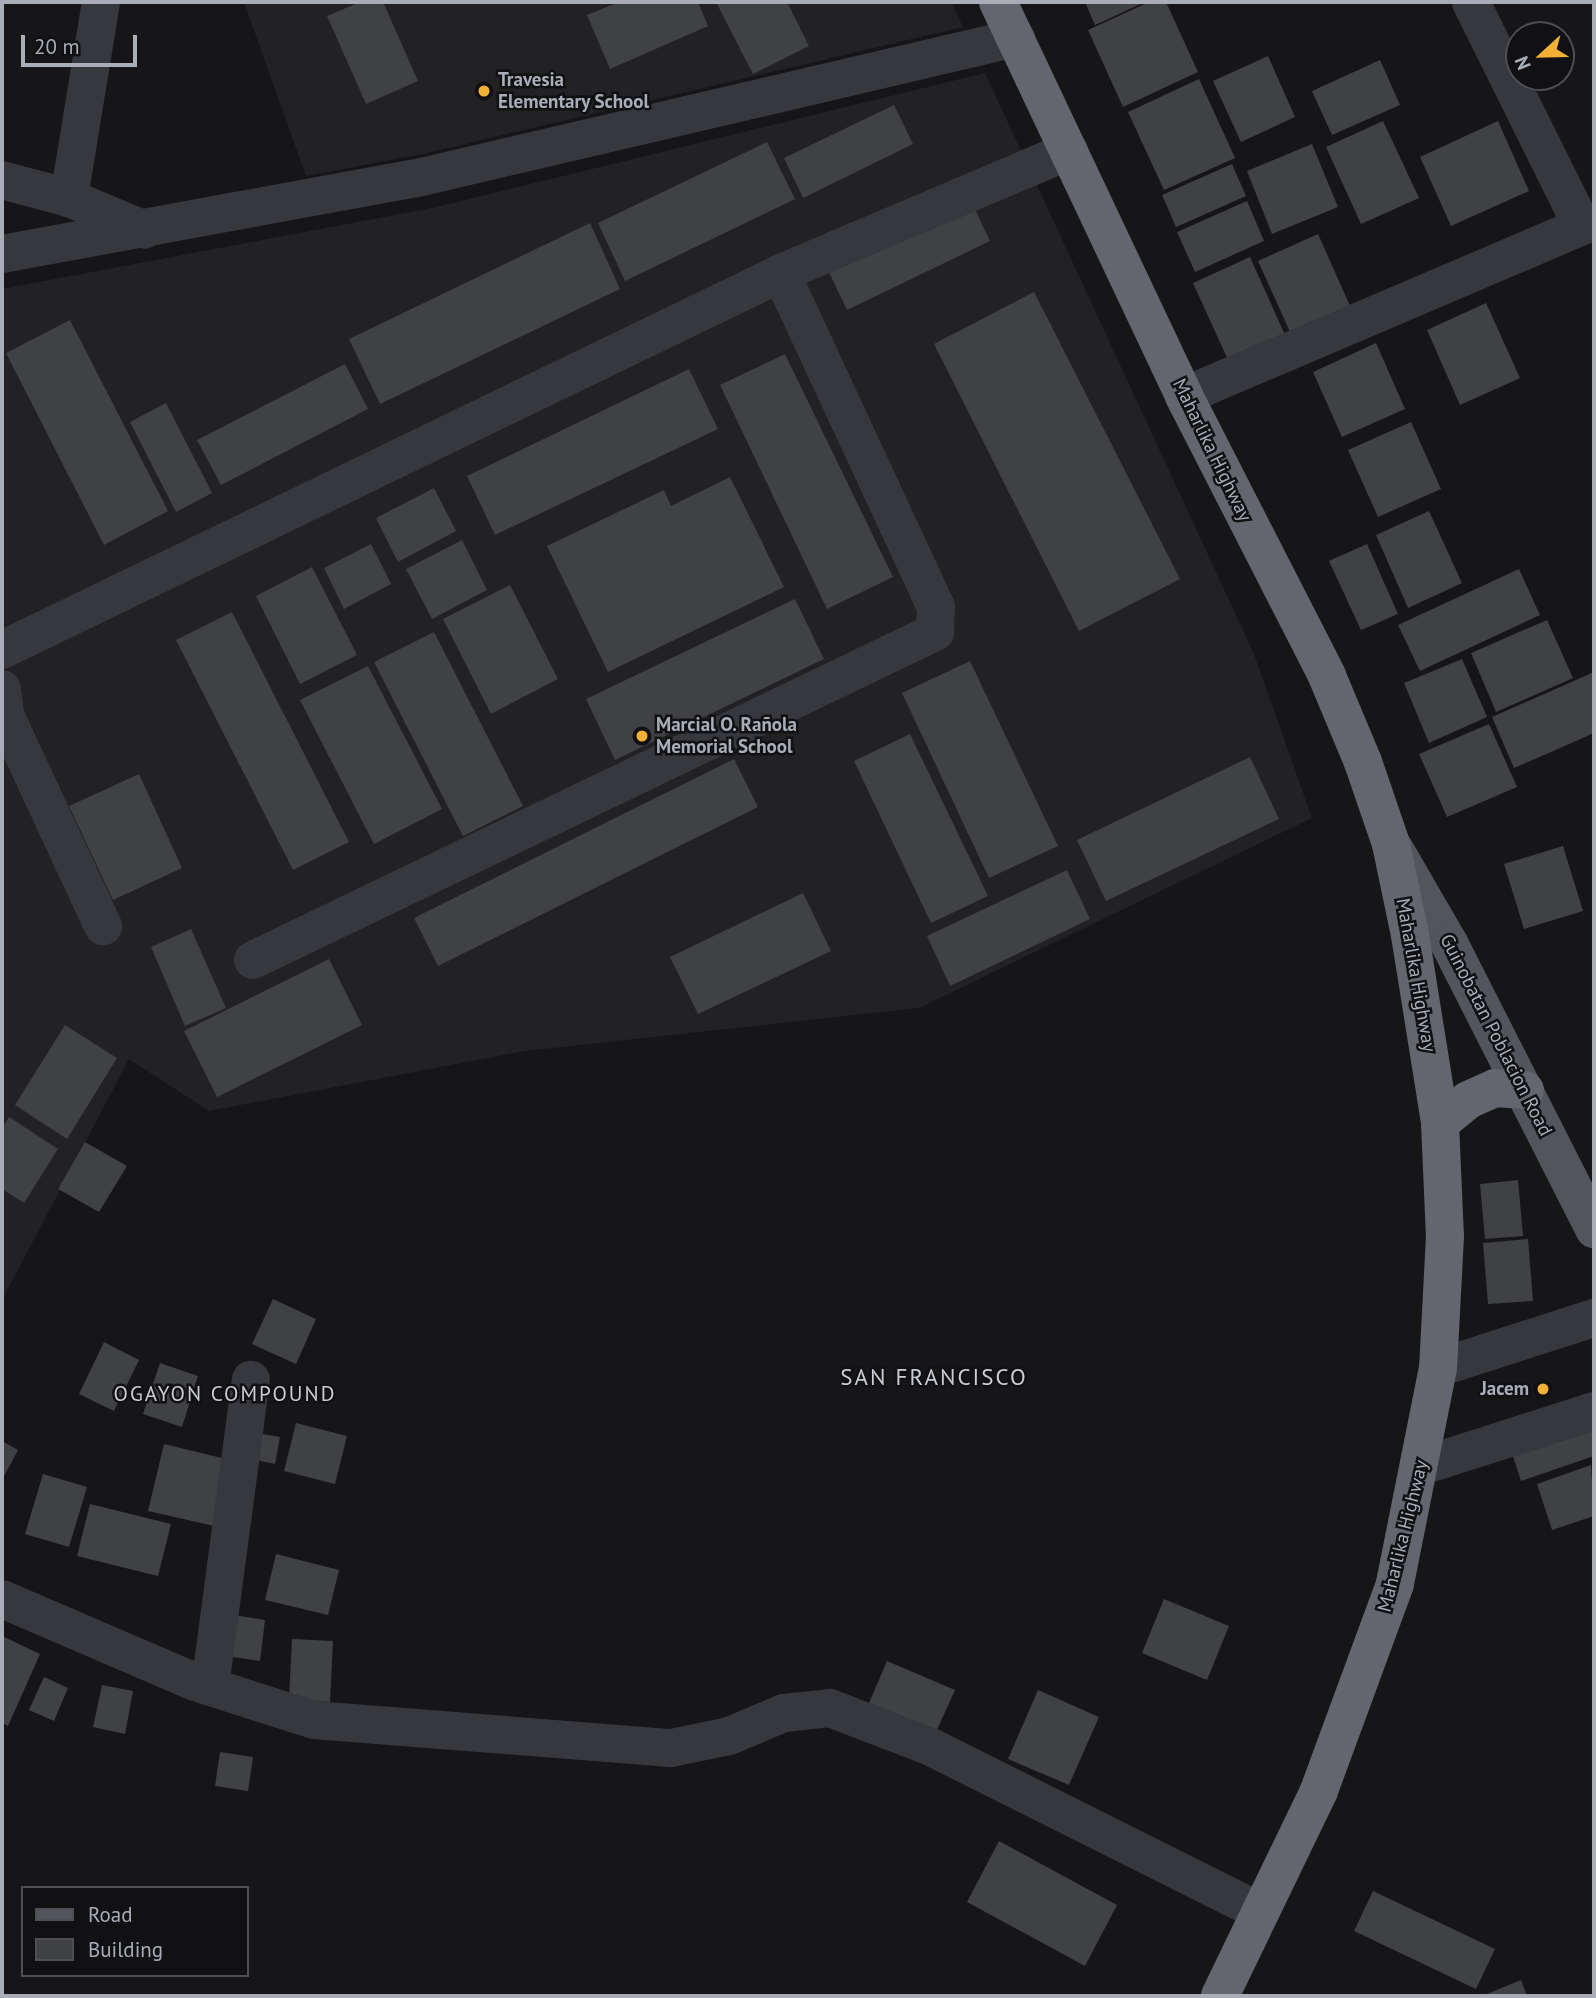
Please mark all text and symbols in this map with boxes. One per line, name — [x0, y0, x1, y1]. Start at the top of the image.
scale bar — [24, 21, 140, 65]
north arrow — [1505, 21, 1575, 91]
text: 20 m — [34, 33, 80, 60]
text: N — [1509, 53, 1536, 73]
place label: Travesia Elementary School — [498, 69, 650, 113]
marker: Travesia Elementary School — [476, 83, 492, 99]
street label: Maharlika Highway — [1168, 375, 1256, 525]
place label: Marcial O. Rañola Memorial School — [656, 714, 799, 758]
marker: Marcial O. Rañola Memorial School — [634, 728, 650, 744]
street label: Maharlika Highway — [1391, 896, 1441, 1054]
street label: Guinobatan Poblacion Road — [1435, 930, 1557, 1140]
district label: SAN FRANCISCO — [842, 1363, 1026, 1391]
place label: Jacem — [1480, 1378, 1529, 1400]
district label: OGAYON COMPOUND — [115, 1381, 335, 1407]
marker: Jacem — [1535, 1381, 1551, 1397]
street label: Maharlika Highway — [1373, 1458, 1433, 1614]
legend — [21, 1886, 248, 1977]
text: Road — [88, 1901, 132, 1928]
text: Building — [88, 1936, 163, 1963]

